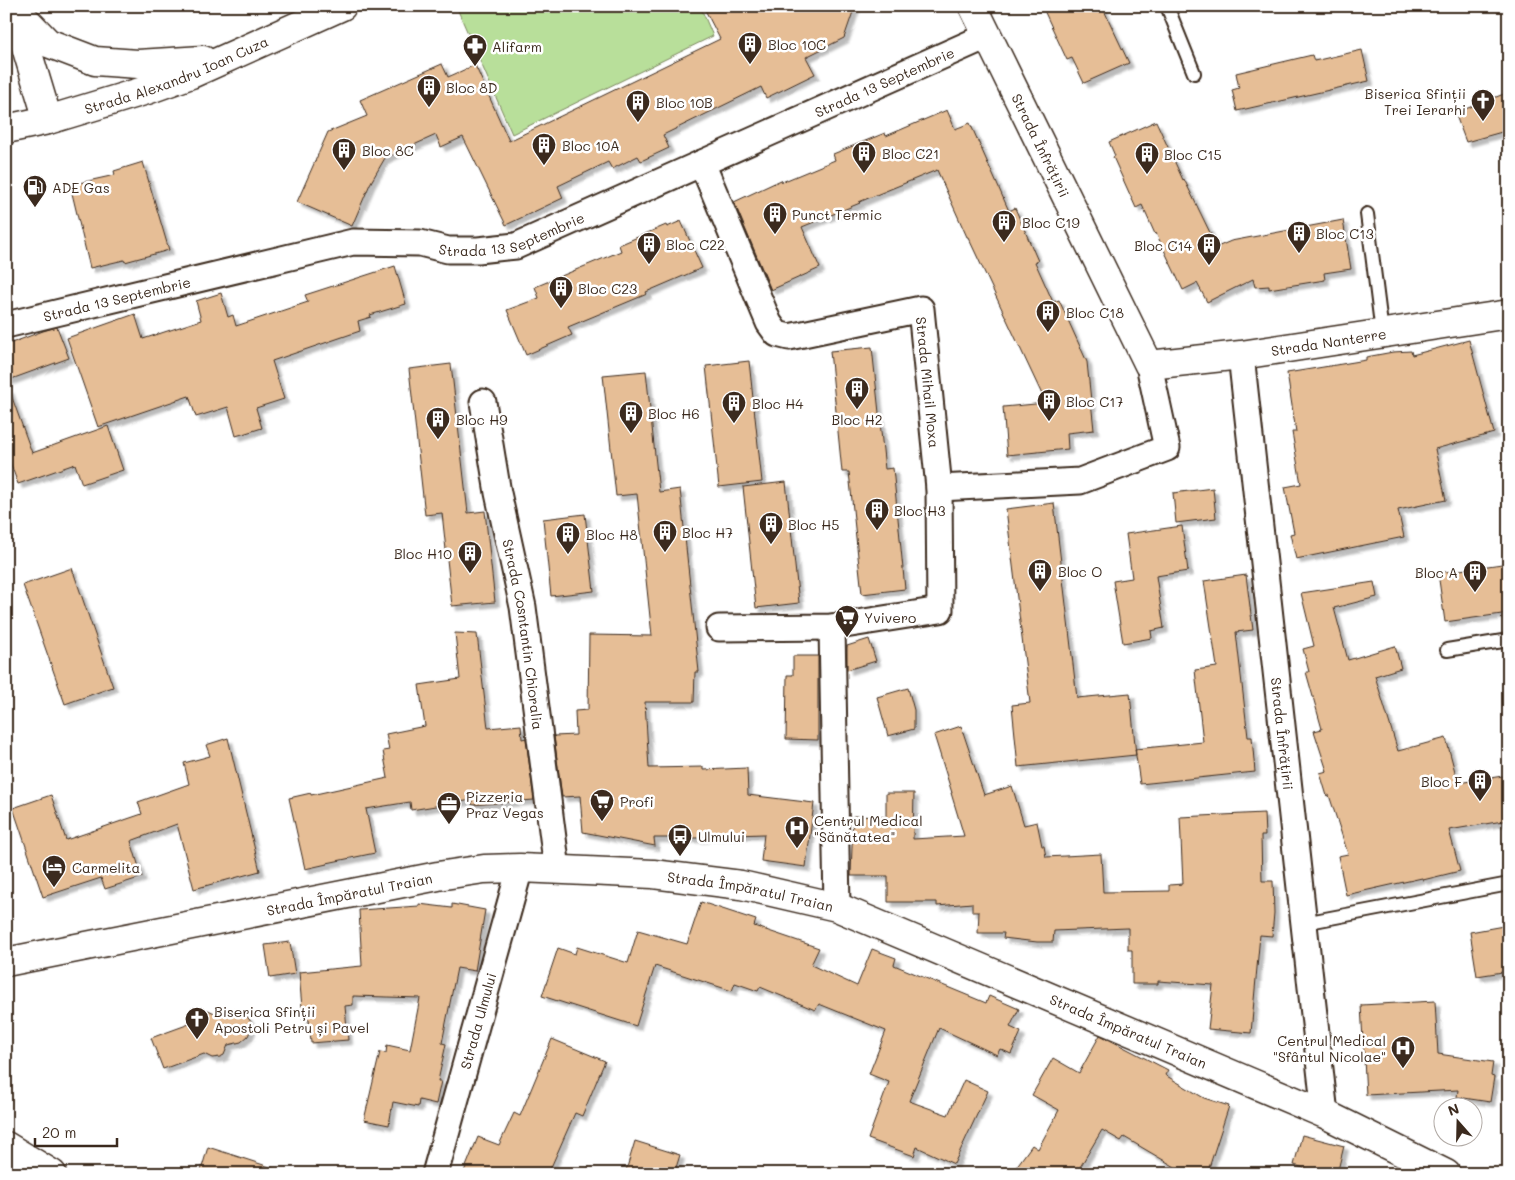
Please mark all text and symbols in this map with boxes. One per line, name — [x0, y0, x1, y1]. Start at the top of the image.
street label: Strada Alexandru Ioan Cuza — [82, 31, 271, 118]
building icon: Bloc 10C — [737, 31, 763, 65]
pharmacy icon: Alifarm — [462, 33, 488, 67]
place label: Bloc 10C — [768, 35, 826, 54]
place label: Alifarm — [492, 37, 542, 56]
street label: Strada 13 Septembrie — [811, 42, 957, 121]
building icon: Bloc 8D — [416, 74, 442, 108]
place label: Bloc 8D — [446, 78, 497, 97]
place label: Biserica Sfinții Trei Ierarhi — [1365, 84, 1466, 119]
church icon: Biserica Sfinții Trei Ierarhi — [1470, 88, 1496, 122]
building icon: Bloc 10B — [625, 89, 651, 123]
street label: Strada Înfrățirii — [1008, 90, 1075, 200]
place label: Bloc 10B — [656, 93, 713, 112]
building icon: Bloc 10A — [531, 132, 557, 166]
place label: Bloc 10A — [562, 136, 620, 155]
building icon: Bloc 8C — [331, 137, 357, 171]
building icon: Bloc C21 — [851, 140, 877, 174]
place label: Bloc 8C — [362, 141, 414, 160]
building icon: Bloc C15 — [1134, 141, 1160, 175]
place label: Bloc C21 — [882, 144, 939, 163]
place label: Bloc C15 — [1164, 145, 1222, 164]
fuel station icon: ADE Gas — [22, 174, 48, 208]
place label: ADE Gas — [52, 178, 110, 197]
building icon: Punct Termic — [762, 201, 788, 235]
place label: Punct Termic — [792, 205, 882, 224]
street label: Strada 13 Septembrie — [437, 207, 587, 260]
building icon: Bloc C19 — [991, 209, 1017, 243]
place label: Bloc C19 — [1022, 213, 1080, 232]
building icon: Bloc C13 — [1286, 220, 1312, 254]
place label: Bloc C13 — [1316, 224, 1374, 243]
building icon: Bloc C22 — [636, 231, 662, 265]
building icon: Bloc C14 — [1196, 232, 1222, 266]
place label: Bloc C22 — [666, 235, 725, 254]
place label: Bloc C14 — [1134, 236, 1193, 255]
street label: Strada 13 Septembrie — [41, 272, 193, 325]
building icon: Bloc C23 — [548, 275, 574, 309]
place label: Bloc C23 — [578, 279, 637, 298]
building icon: Bloc C18 — [1035, 299, 1061, 333]
place label: Bloc C18 — [1066, 303, 1124, 322]
street label: Strada Mihail Moxa — [912, 316, 944, 449]
street label: Strada Nanterre — [1270, 323, 1388, 360]
building icon: Bloc H2 — [844, 376, 870, 410]
building icon: Bloc C17 — [1036, 388, 1062, 422]
building icon: Bloc H4 — [721, 390, 747, 424]
place label: Bloc C17 — [1066, 392, 1123, 411]
place label: Bloc H4 — [752, 394, 804, 413]
building icon: Bloc H6 — [618, 400, 644, 434]
place label: Bloc H6 — [648, 404, 700, 423]
building icon: Bloc H9 — [425, 406, 451, 440]
place label: Bloc H9 — [456, 410, 507, 429]
place label: Bloc H2 — [831, 410, 883, 429]
building icon: Bloc H3 — [864, 497, 890, 531]
place label: Bloc H3 — [894, 501, 945, 520]
building icon: Bloc H5 — [758, 511, 784, 545]
place label: Bloc H5 — [788, 515, 839, 534]
building icon: Bloc H7 — [652, 519, 678, 553]
building icon: Bloc H8 — [555, 521, 581, 555]
place label: Bloc H7 — [682, 523, 733, 542]
place label: Bloc H8 — [586, 525, 638, 544]
street label: Strada Cosntantin Chioralia — [499, 537, 548, 731]
building icon: Bloc H10 — [457, 540, 483, 574]
place label: Bloc H10 — [394, 544, 452, 563]
building icon: Bloc O — [1027, 558, 1053, 592]
building icon: Bloc A — [1462, 559, 1488, 593]
place label: Bloc O — [1058, 562, 1102, 581]
place label: Bloc A — [1415, 563, 1458, 582]
supermarket icon: Yvivero — [834, 604, 860, 638]
place label: Yvivero — [864, 608, 916, 627]
street label: Strada Înfrățirii — [1267, 676, 1299, 791]
building icon: Bloc F — [1467, 768, 1493, 802]
place label: Bloc F — [1421, 772, 1462, 791]
place label: Pizzeria Praz Vegas — [466, 787, 544, 822]
supermarket icon: Profi — [589, 788, 615, 822]
office icon: Pizzeria Praz Vegas — [436, 791, 462, 825]
place label: Profi — [620, 792, 654, 811]
place label: Centrul Medical "Sănătatea" — [814, 811, 923, 846]
hospital icon: Centrul Medical "Sănătatea" — [784, 815, 810, 849]
bus stop icon: Ulmului — [667, 823, 693, 857]
place label: Ulmului — [698, 827, 745, 846]
hotel icon: Carmelita — [41, 854, 67, 888]
place label: Carmelita — [72, 858, 140, 877]
street label: Strada Împăratul Traian — [666, 866, 835, 915]
street label: Strada Împăratul Traian — [265, 868, 434, 919]
street label: Strada Ulmului — [455, 971, 500, 1071]
street label: Strada Împăratul Traian — [1047, 989, 1210, 1072]
place label: Biserica Sfinții Apostoli Petru și Pavel — [214, 1002, 369, 1037]
church icon: Biserica Sfinții Apostoli Petru și Pavel — [184, 1006, 210, 1040]
place label: Centrul Medical "Sfântul Nicolae" — [1273, 1031, 1386, 1066]
hospital icon: Centrul Medical "Sfântul Nicolae" — [1390, 1035, 1416, 1069]
north arrow — [1432, 1098, 1482, 1148]
text: N — [1445, 1099, 1462, 1120]
scale bar — [35, 1115, 118, 1147]
text: 20 m — [42, 1122, 76, 1142]

